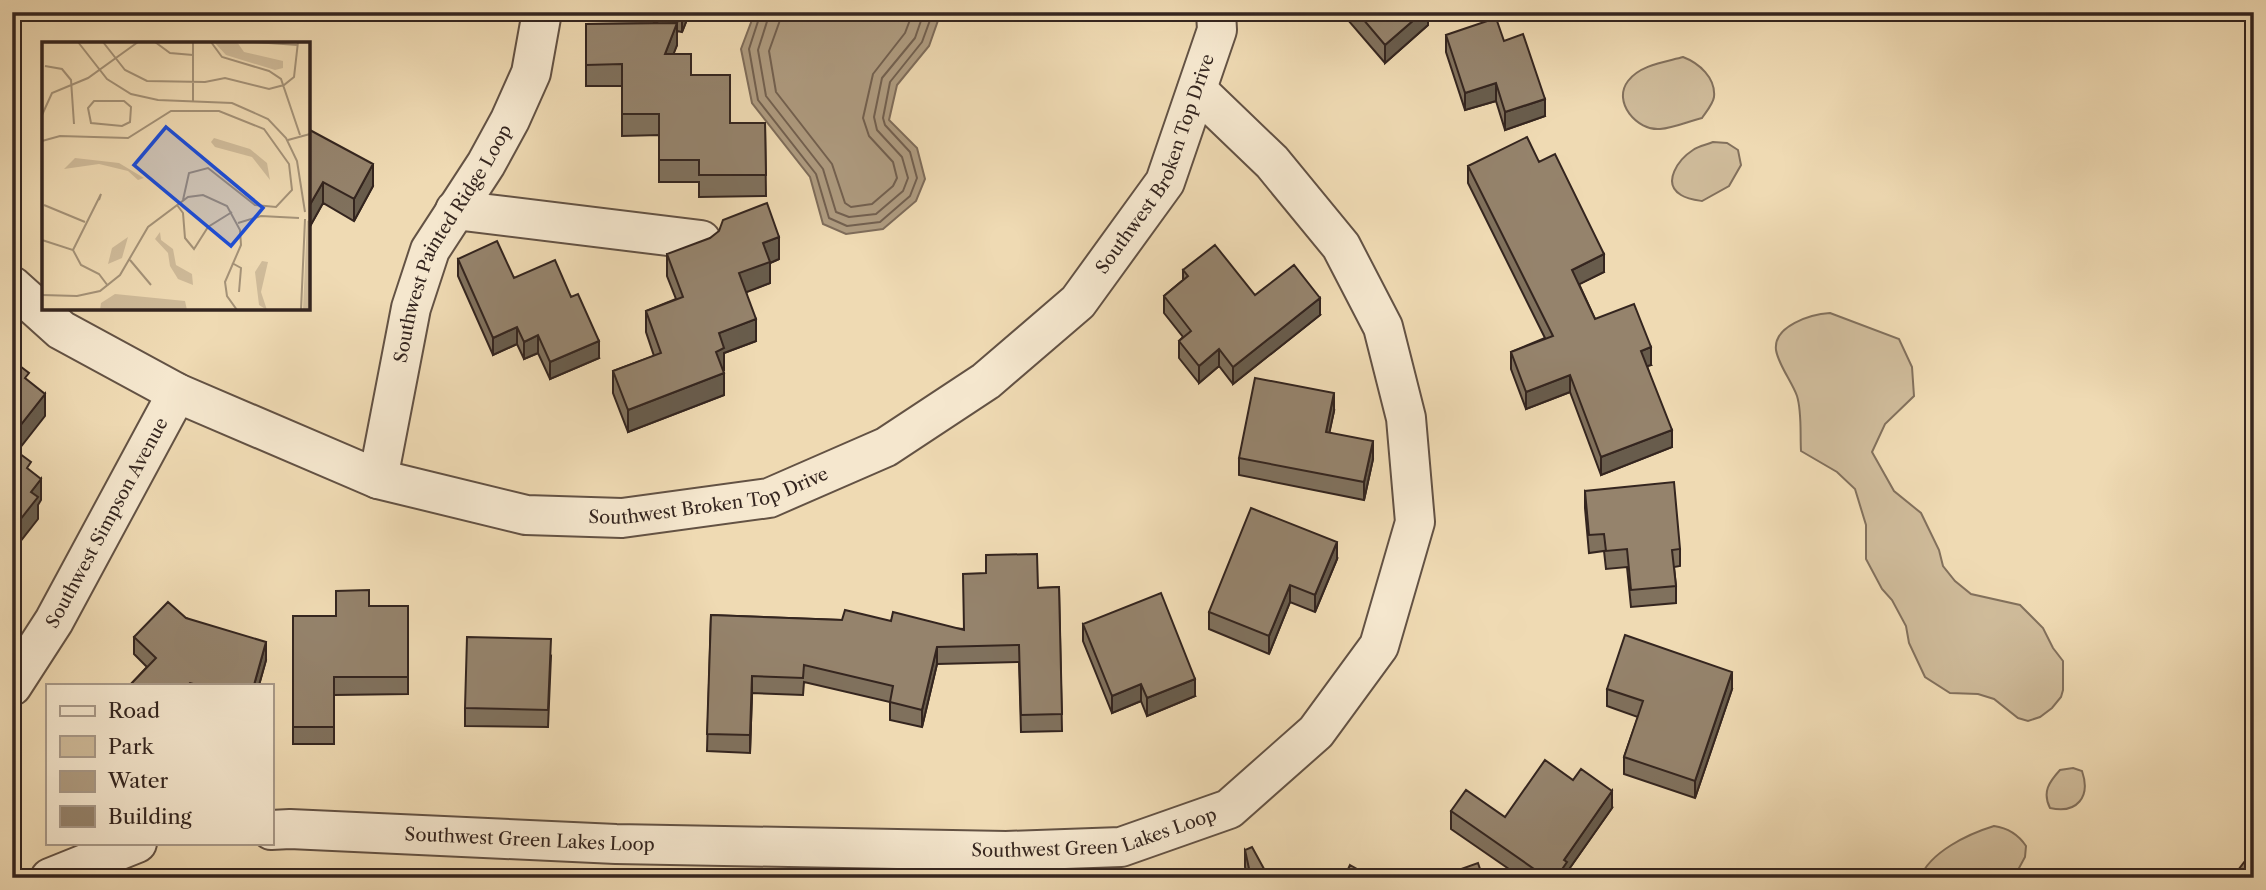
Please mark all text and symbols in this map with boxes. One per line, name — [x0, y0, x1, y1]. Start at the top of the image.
inset map — [42, 42, 310, 310]
street label: Southwest Broken Top Drive — [1091, 51, 1219, 278]
street label: Southwest Painted Ridge Loop — [390, 121, 516, 365]
street label: Southwest Simpson Avenue — [41, 414, 173, 632]
street label: Southwest Broken Top Drive — [588, 463, 832, 529]
legend — [46, 684, 273, 844]
text: Road — [108, 698, 160, 723]
text: Park — [108, 734, 154, 759]
text: Water — [107, 768, 168, 793]
street label: Southwest Green Lakes Loop — [971, 803, 1220, 862]
text: Building — [108, 804, 193, 829]
street label: Southwest Green Lakes Loop — [404, 823, 655, 856]

